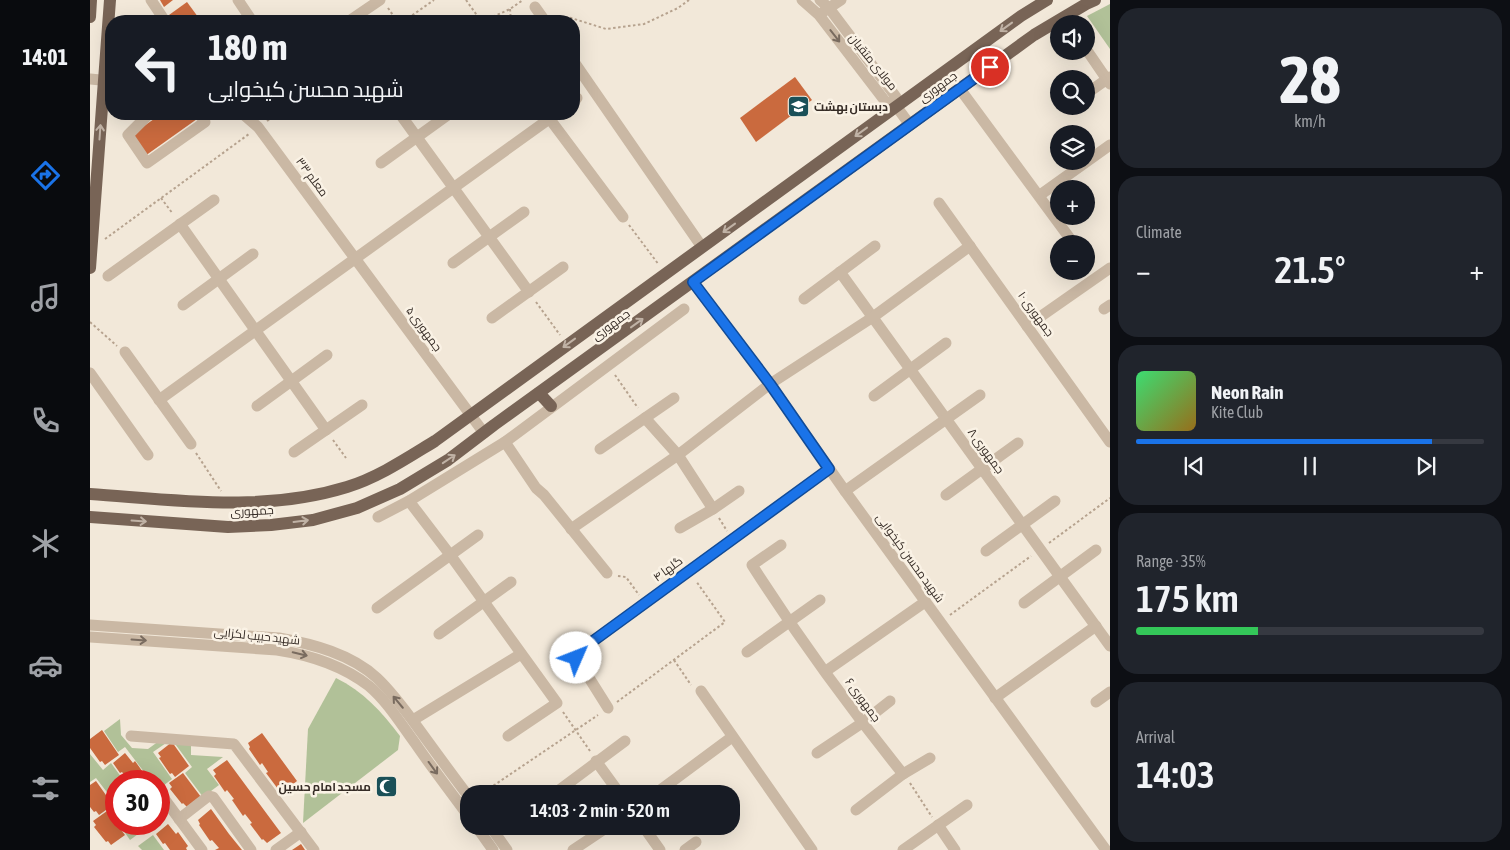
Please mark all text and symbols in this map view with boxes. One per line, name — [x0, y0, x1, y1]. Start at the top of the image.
map controls — [1050, 15, 1095, 280]
button: sound — [1050, 15, 1095, 60]
one-way arrow — [1000, 21, 1013, 32]
text: 180 m — [208, 27, 287, 67]
one-way arrow — [829, 29, 840, 42]
street label: مولای متقیان — [846, 31, 900, 93]
icon: left — [125, 35, 190, 100]
text: 28 — [1279, 42, 1341, 117]
text: 14:01 — [22, 44, 68, 70]
pin — [969, 46, 1011, 88]
icon: arrive — [976, 53, 1004, 81]
street label: جمهوری — [916, 69, 960, 105]
button: search — [1050, 70, 1095, 115]
text: شهید محسن کیخوایی — [208, 76, 404, 102]
school or university icon: دبستان بهشت — [786, 95, 810, 119]
place label: دبستان بهشت — [814, 100, 888, 115]
text: km/h — [1294, 112, 1326, 130]
one-way arrow — [95, 124, 104, 140]
button: layers — [1050, 125, 1095, 170]
one-way arrow — [854, 127, 868, 137]
street label: معلم ۳۳ — [292, 155, 331, 200]
icon: directions — [28, 158, 63, 193]
button: + — [1050, 180, 1095, 225]
one-way arrow — [723, 222, 736, 233]
text: Climate — [1136, 223, 1182, 241]
button: − — [1050, 235, 1095, 280]
text: 21.5° — [1275, 248, 1345, 291]
text: − — [1136, 254, 1151, 286]
text: + — [1469, 254, 1484, 286]
icon: music — [28, 280, 63, 315]
street label: جمهوری ۱۰ — [1015, 289, 1057, 339]
street label: جمهوری ۵ — [403, 304, 445, 354]
street label: جمهوری — [589, 307, 633, 343]
one-way arrow — [630, 317, 643, 328]
one-way arrow — [563, 338, 576, 349]
text: Neon Rain — [1211, 381, 1283, 403]
icon: phone — [28, 403, 63, 438]
text: Kite Club — [1211, 403, 1263, 421]
street label: جمهوری ۸ — [965, 426, 1007, 476]
icon: previous — [1180, 452, 1208, 480]
icon: pause — [1296, 452, 1324, 480]
icon: next — [1412, 452, 1440, 480]
one-way arrow — [442, 454, 456, 464]
street label: جمهوری — [230, 503, 274, 519]
street label: شهید محسن کیخوایی — [873, 511, 947, 605]
one-way arrow — [130, 516, 146, 525]
one-way arrow — [292, 516, 308, 526]
icon: climate — [28, 526, 63, 561]
text: Range · 35% — [1136, 552, 1206, 570]
street label: گلها ۴ — [651, 554, 685, 584]
text: 175 km — [1136, 577, 1239, 620]
street label: شهید حبیب لکزایی — [213, 625, 301, 647]
position arrow — [549, 631, 601, 683]
one-way arrow — [130, 635, 146, 645]
icon: car — [28, 648, 63, 683]
one-way arrow — [292, 650, 308, 659]
street label: جمهوری ۶ — [842, 675, 884, 725]
one-way arrow — [393, 696, 404, 709]
text: Arrival — [1136, 728, 1175, 746]
text: 14:03 — [1136, 753, 1215, 796]
one-way arrow — [428, 761, 438, 775]
speed limit sign: 30 — [105, 770, 170, 835]
icon: filters — [28, 771, 63, 806]
mosque icon: مسجد امام حسین — [375, 775, 399, 799]
place label: مسجد امام حسین — [279, 780, 371, 795]
text: 14:03 · 2 min · 520 m — [530, 799, 670, 821]

